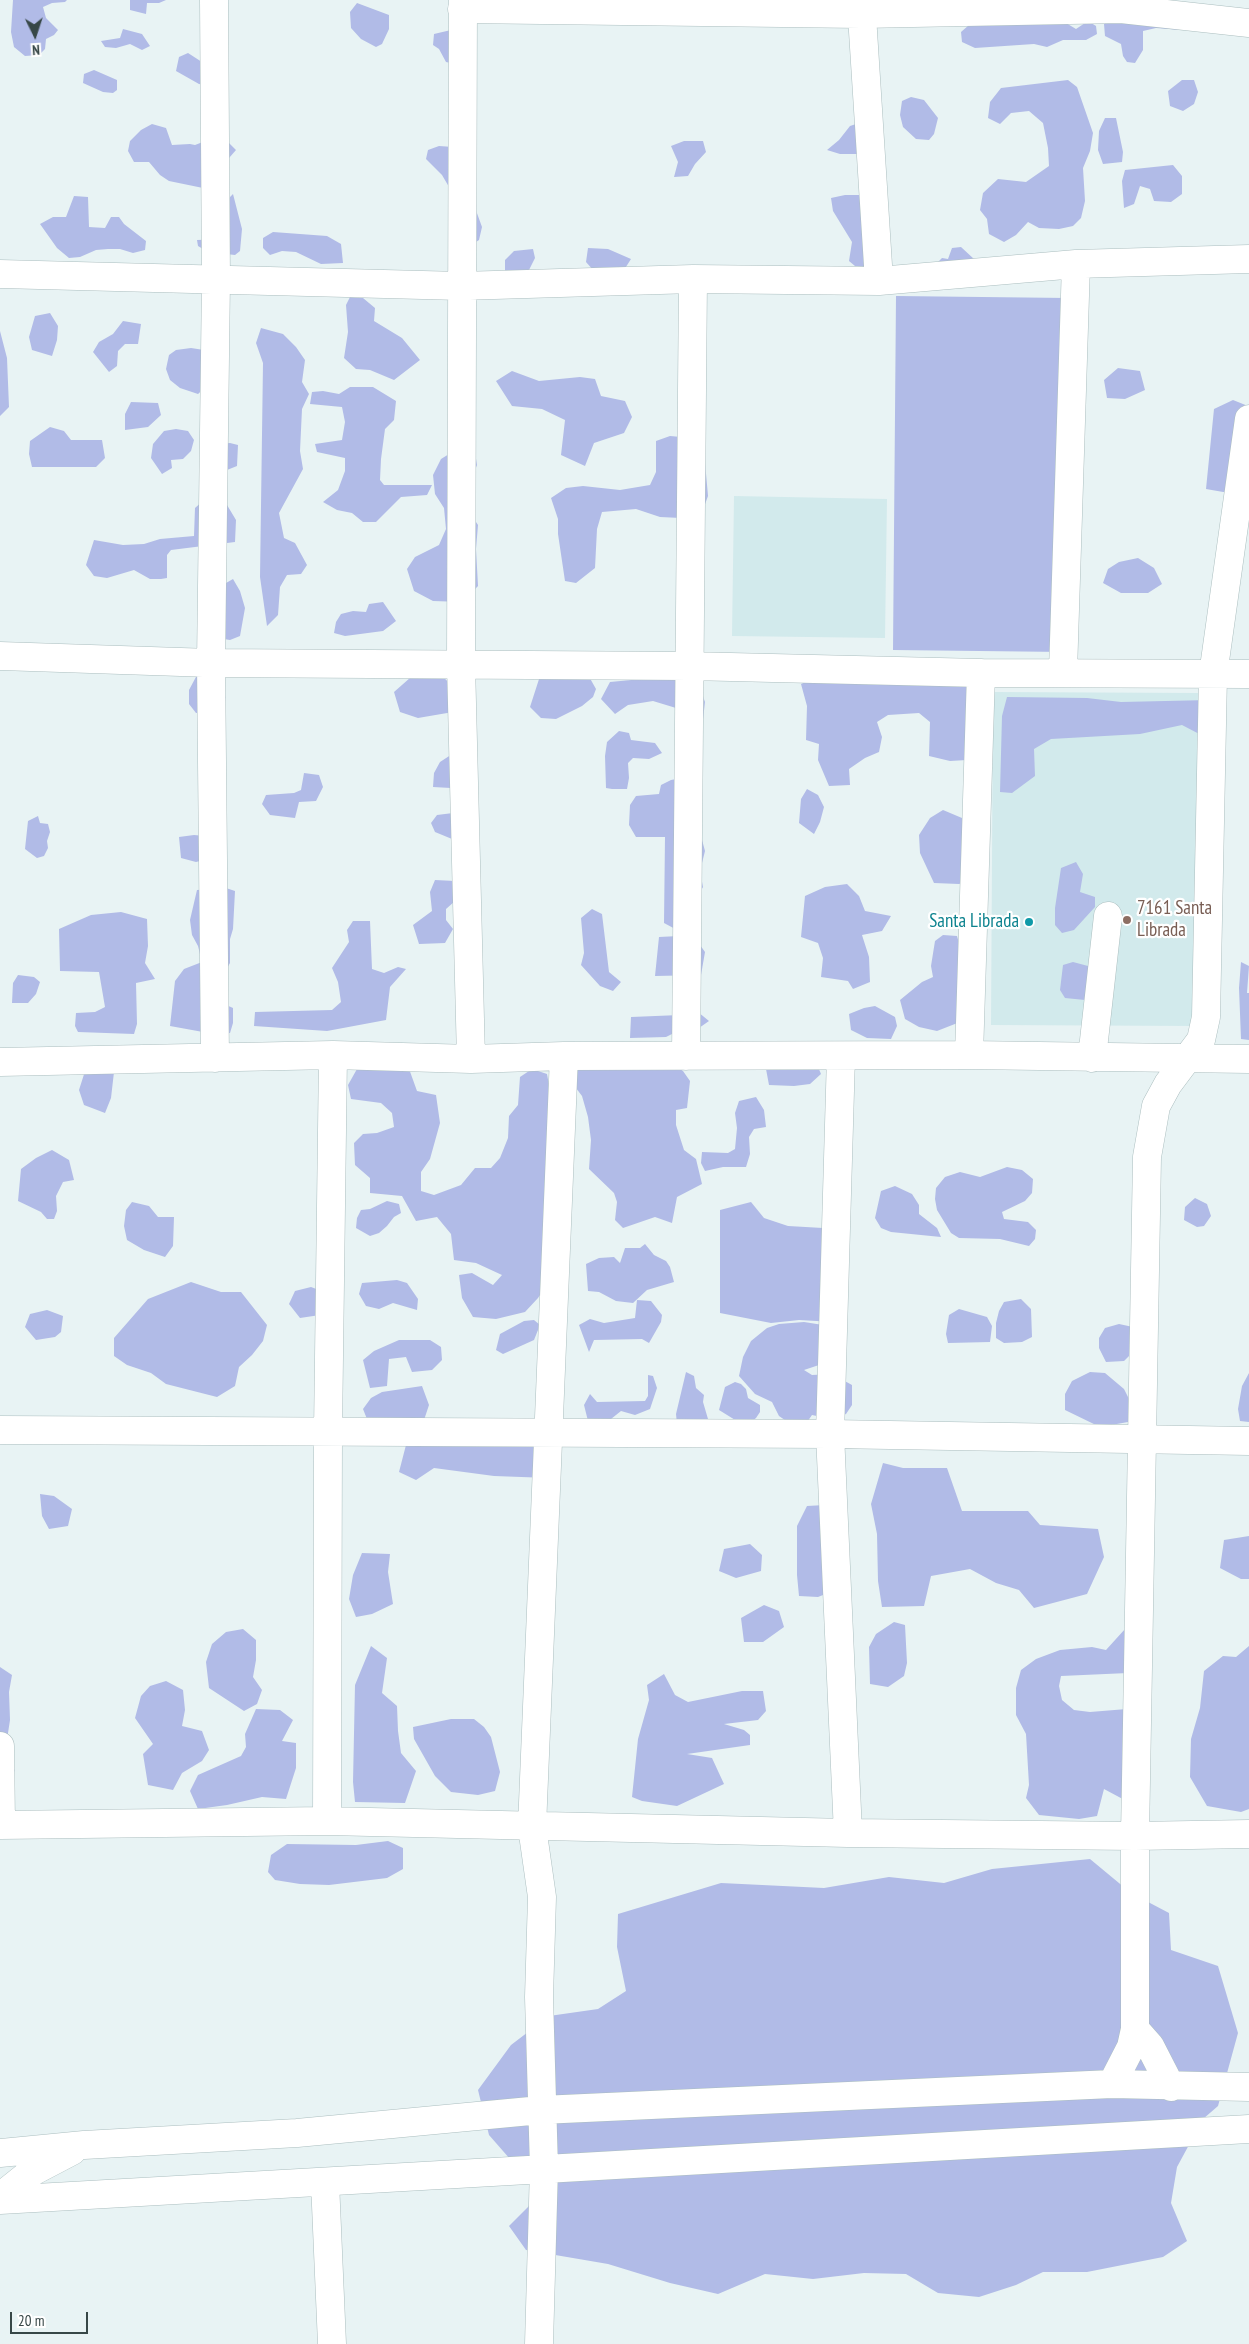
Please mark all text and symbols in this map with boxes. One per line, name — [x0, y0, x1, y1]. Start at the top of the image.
north arrow — [10, 10, 60, 60]
text: N — [32, 41, 40, 59]
place label: 7161 Santa Librada — [1137, 898, 1212, 942]
place label: Santa Librada — [929, 911, 1019, 933]
marker: 7161 Santa Librada — [1121, 914, 1133, 926]
marker: Santa Librada — [1023, 916, 1035, 928]
scale bar — [12, 2302, 90, 2334]
text: 20 m — [18, 2311, 44, 2330]

